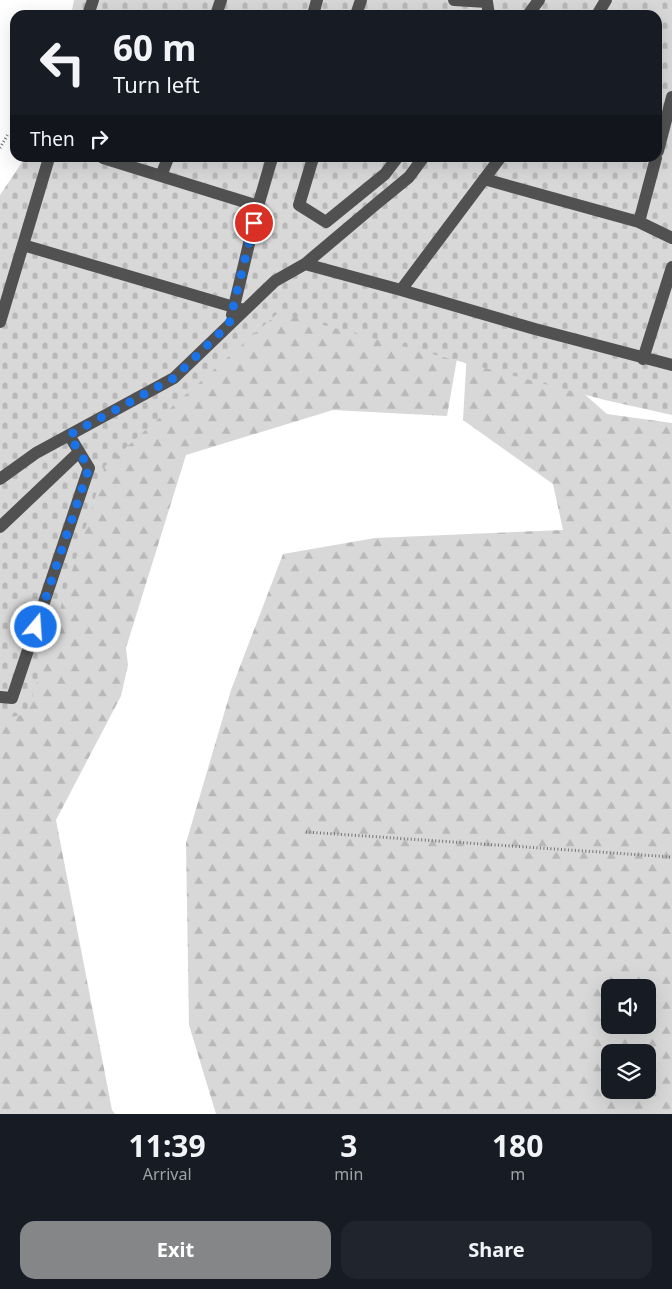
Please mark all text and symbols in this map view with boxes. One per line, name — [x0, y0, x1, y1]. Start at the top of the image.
text: 60 m — [113, 24, 196, 71]
icon: left — [30, 30, 95, 95]
text: Turn left — [113, 69, 200, 99]
icon: right — [85, 125, 113, 153]
text: Then — [30, 126, 75, 152]
pin — [233, 202, 275, 244]
icon: arrive — [240, 209, 268, 237]
position arrow — [9, 600, 61, 652]
map controls — [601, 979, 656, 1099]
button: sound — [601, 979, 656, 1034]
button: layers — [601, 1044, 656, 1099]
text: 11:39 — [129, 1125, 206, 1166]
text: 3 — [340, 1125, 357, 1166]
text: 180 — [492, 1125, 543, 1166]
text: Arrival — [143, 1163, 192, 1185]
text: min — [334, 1163, 363, 1185]
text: m — [510, 1163, 525, 1185]
button: Exit — [20, 1221, 331, 1279]
button: Share — [341, 1221, 652, 1279]

